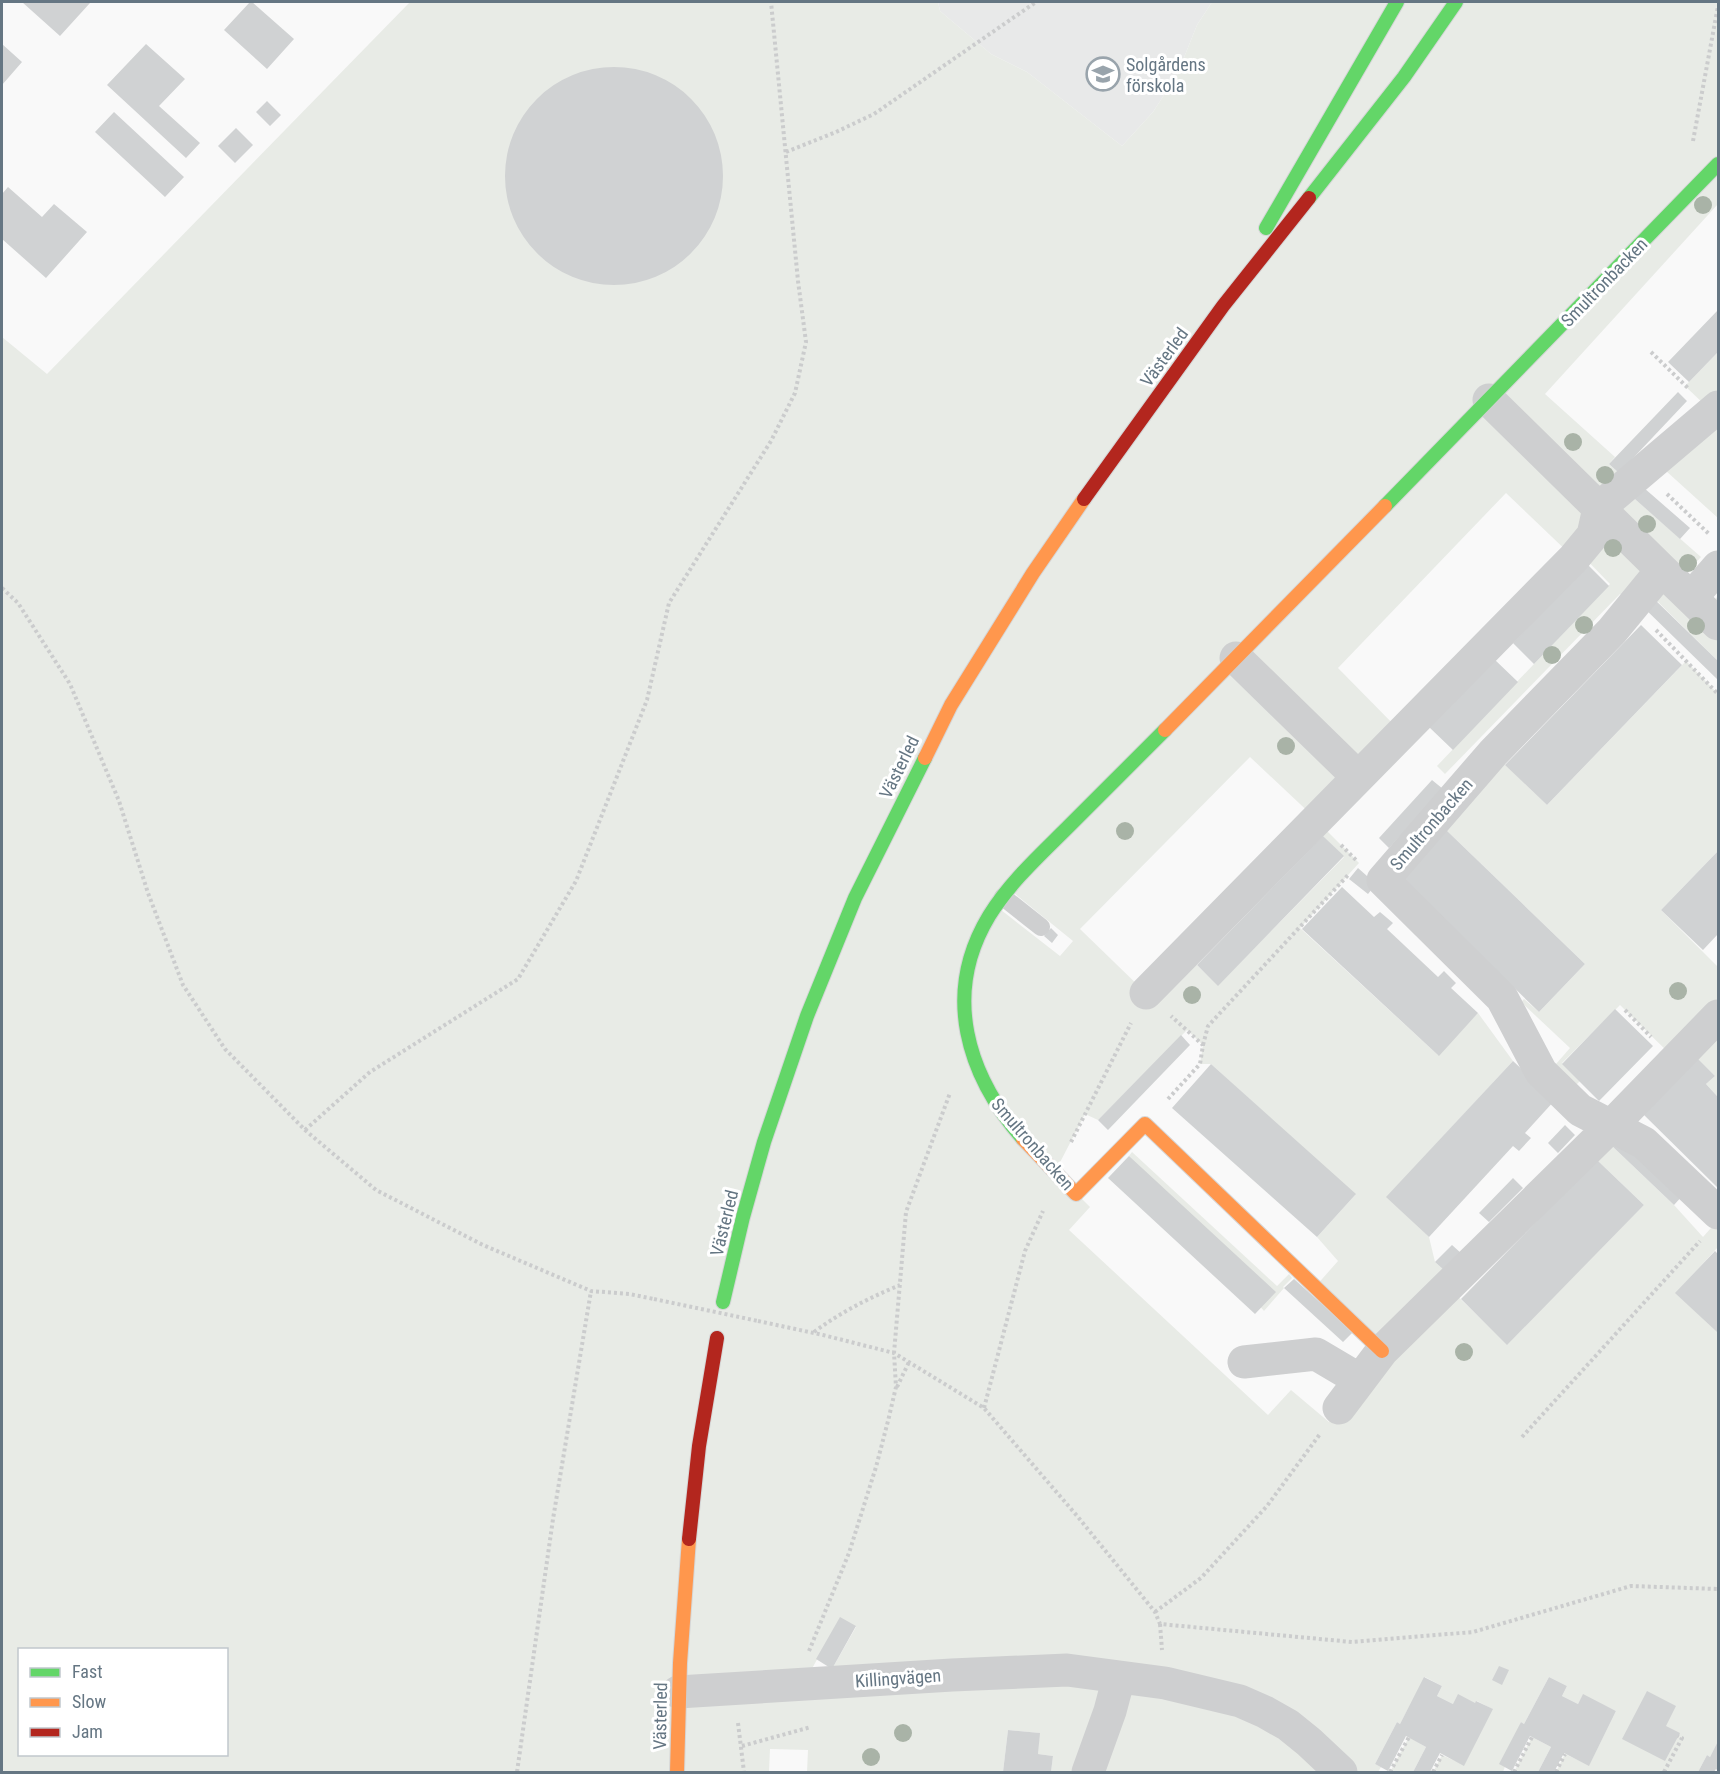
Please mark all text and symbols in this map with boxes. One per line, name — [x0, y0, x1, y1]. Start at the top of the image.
place label: Solgårdens förskola — [1126, 54, 1206, 96]
school or university icon: Solgårdens förskola — [1085, 56, 1121, 92]
street label: Smultronbacken — [1556, 233, 1652, 331]
street label: Västerled — [1136, 324, 1192, 390]
street label: Västerled — [875, 732, 923, 802]
street label: Smultronbacken — [1385, 774, 1477, 874]
street label: Smultronbacken — [987, 1094, 1079, 1194]
street label: Västerled — [706, 1188, 742, 1258]
legend — [18, 1648, 228, 1756]
text: Fast — [72, 1661, 103, 1682]
street label: Killingvägen — [854, 1665, 942, 1691]
street label: Västerled — [649, 1682, 671, 1750]
text: Slow — [72, 1691, 107, 1712]
text: Jam — [72, 1721, 103, 1742]

